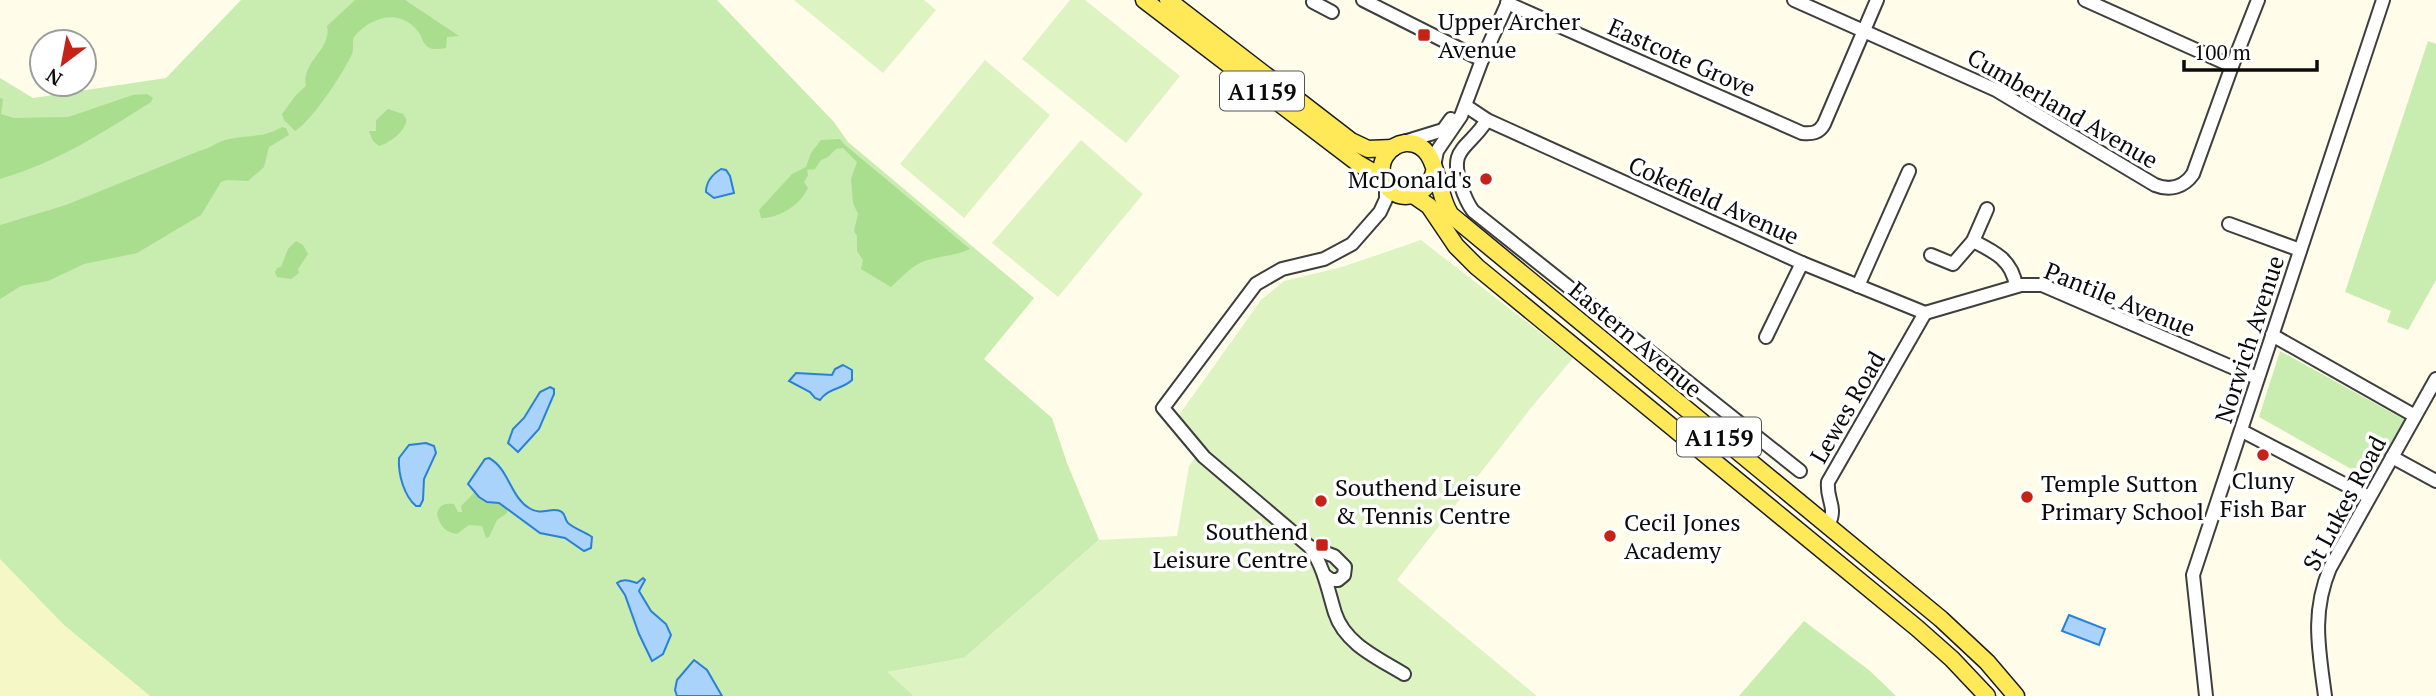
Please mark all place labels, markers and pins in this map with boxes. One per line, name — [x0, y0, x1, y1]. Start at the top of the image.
place label: Upper Archer Avenue — [1438, 5, 1581, 65]
marker: Upper Archer Avenue — [1416, 27, 1432, 43]
place label: McDonald's — [1348, 163, 1472, 195]
marker: McDonald's — [1478, 171, 1494, 187]
marker: Cluny Fish Bar — [2255, 447, 2271, 463]
place label: Cluny Fish Bar — [2220, 464, 2307, 524]
place label: Temple Sutton Primary School — [2041, 467, 2204, 527]
place label: Southend Leisure & Tennis Centre — [1335, 471, 1521, 531]
marker: Temple Sutton Primary School — [2019, 489, 2035, 505]
marker: Southend Leisure & Tennis Centre — [1313, 493, 1329, 509]
place label: Cecil Jones Academy — [1624, 506, 1741, 566]
place label: Southend Leisure Centre — [1153, 515, 1308, 575]
marker: Cecil Jones Academy — [1602, 528, 1618, 544]
marker: Southend Leisure Centre — [1314, 537, 1330, 553]

